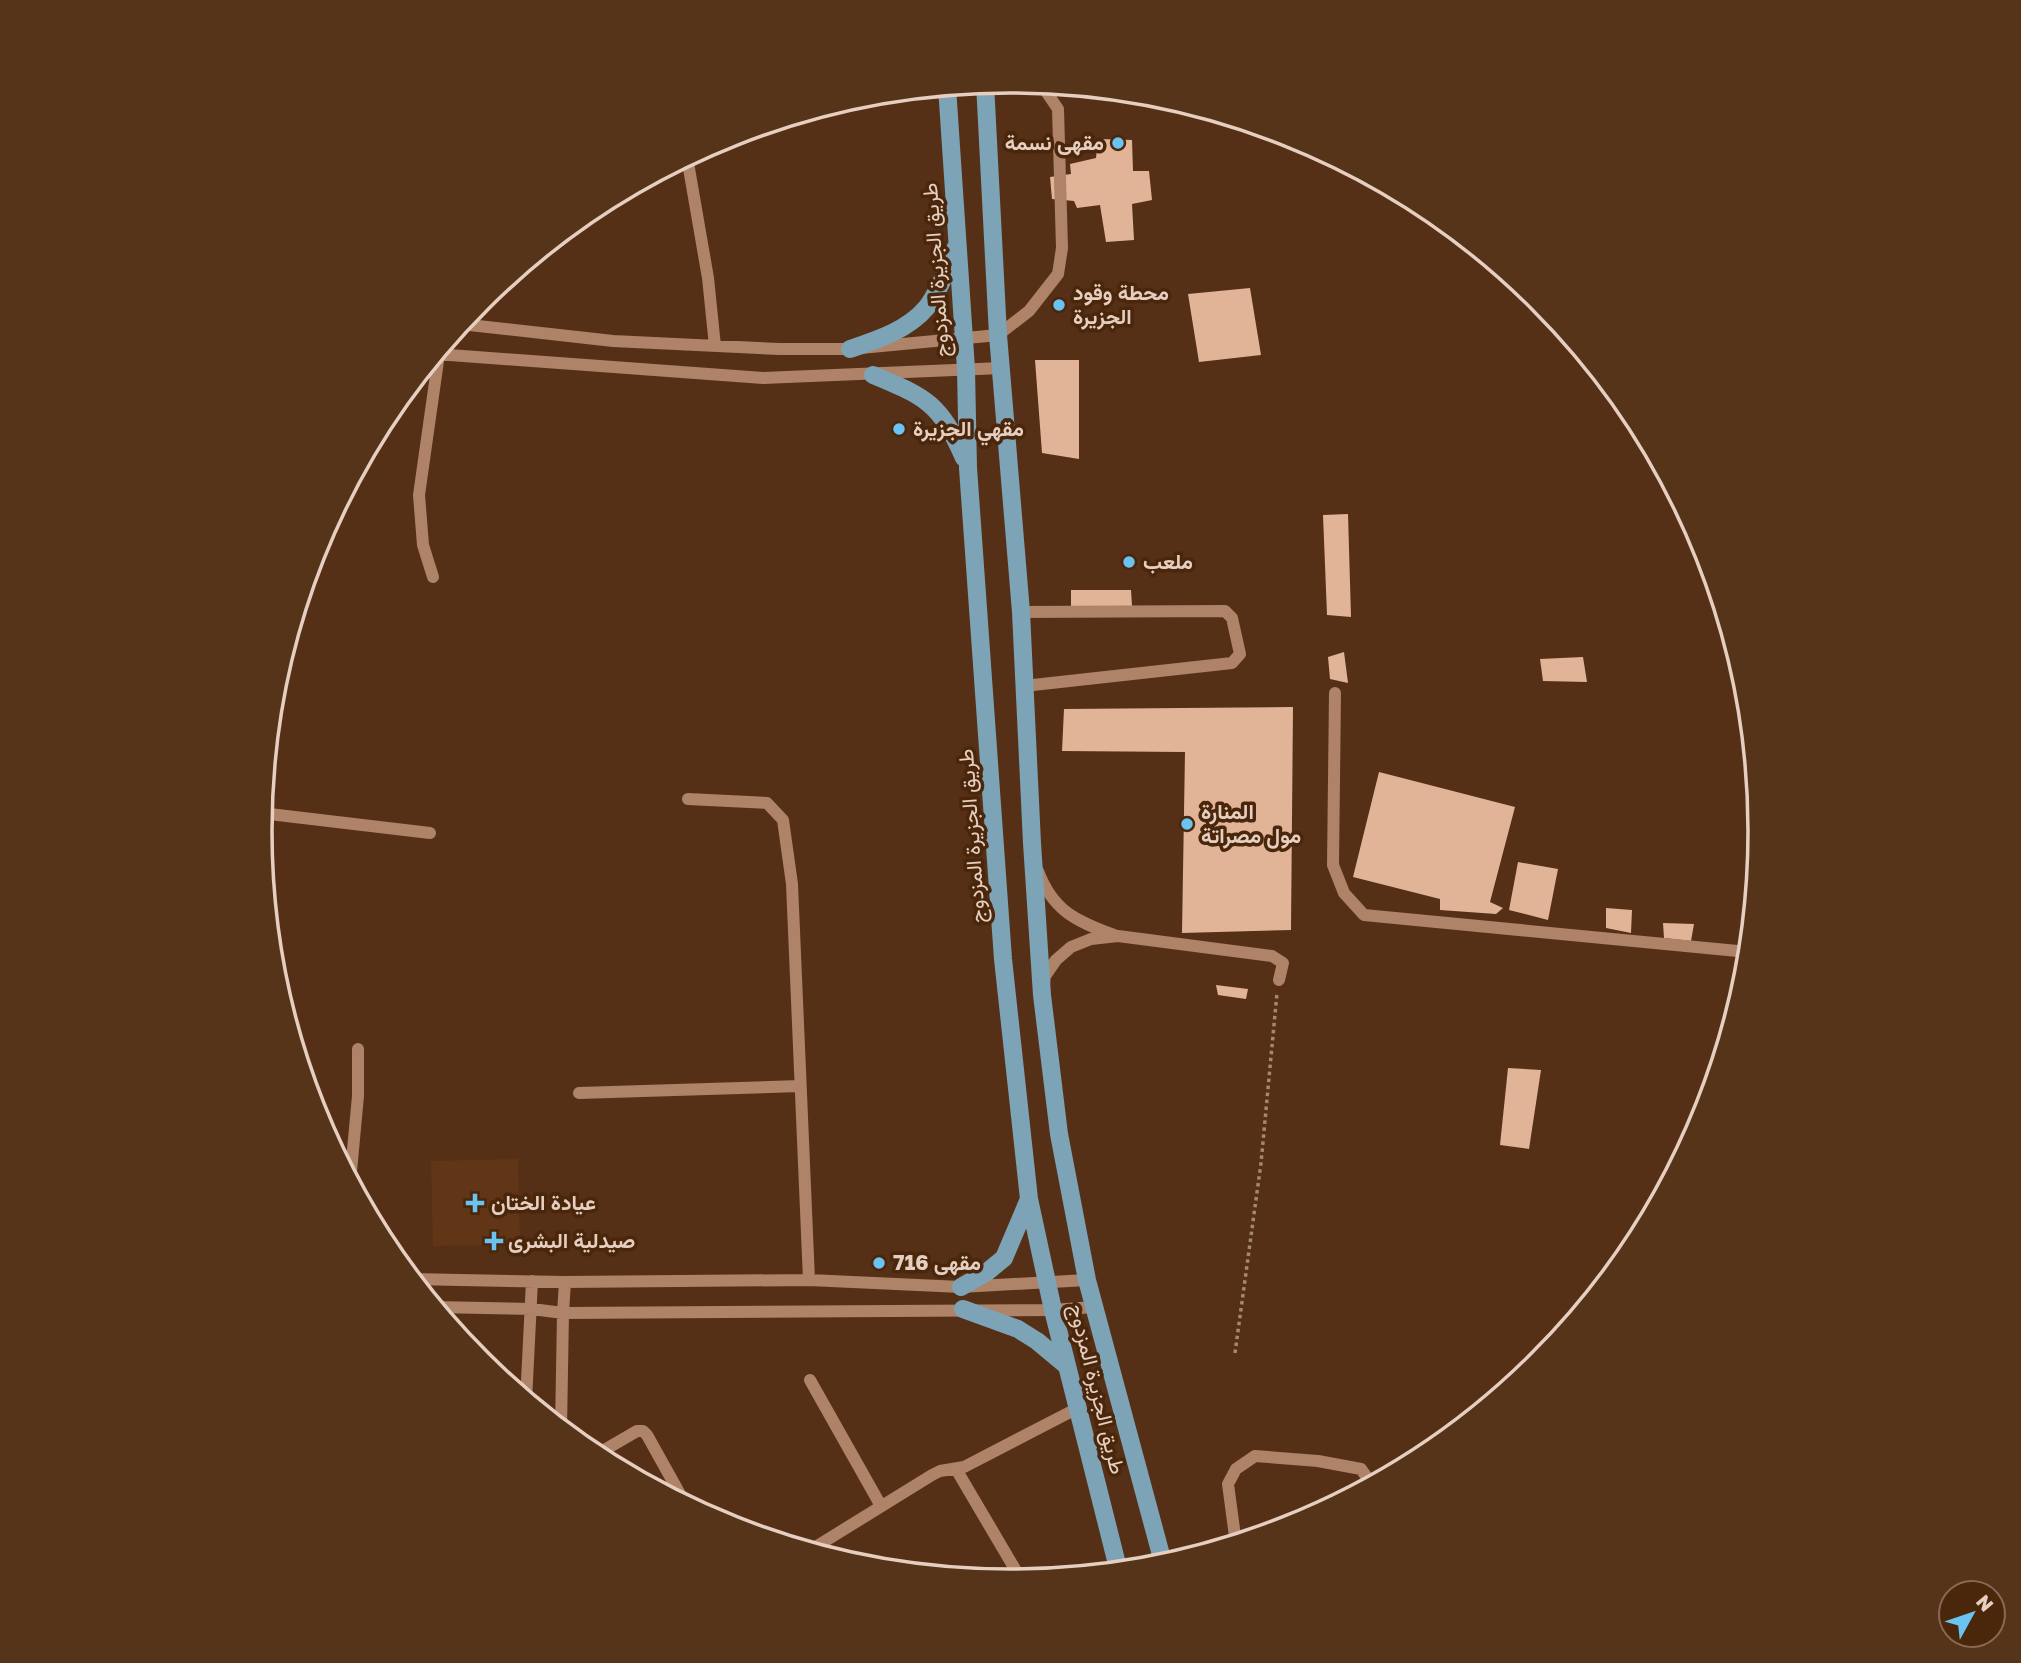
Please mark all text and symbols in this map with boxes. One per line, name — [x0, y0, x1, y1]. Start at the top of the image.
place label: مقهى نسمة — [1005, 129, 1104, 156]
marker: مقهى نسمة — [1110, 135, 1126, 151]
street label: طريق الجزيرة المزدوج — [916, 182, 956, 358]
place label: محطة وقود الجزيرة — [1073, 279, 1169, 330]
marker: محطة وقود الجزيرة — [1051, 297, 1067, 313]
place label: مقهي الجزيرة — [913, 415, 1024, 446]
marker: مقهي الجزيرة — [891, 421, 907, 437]
place label: ملعب — [1143, 548, 1193, 574]
marker: ملعب — [1121, 554, 1137, 570]
street label: طريق الجزيرة المزدوج — [952, 748, 992, 924]
place label: المنارة مول مصراتة — [1201, 798, 1301, 849]
marker: المنارة مول مصراتة — [1179, 816, 1195, 832]
place label: عيادة الختان — [491, 1189, 596, 1215]
marker: عيادة الختان — [465, 1193, 485, 1213]
place label: صيدلية البشرى — [508, 1227, 635, 1254]
marker: صيدلية البشرى — [486, 1233, 502, 1249]
place label: مقهى 716 — [893, 1249, 981, 1276]
marker: مقهى 716 — [871, 1255, 887, 1271]
street label: طريق الجزيرة المزدوج — [1062, 1301, 1132, 1477]
north arrow — [1937, 1579, 2007, 1649]
text: N — [1972, 1590, 1999, 1616]

